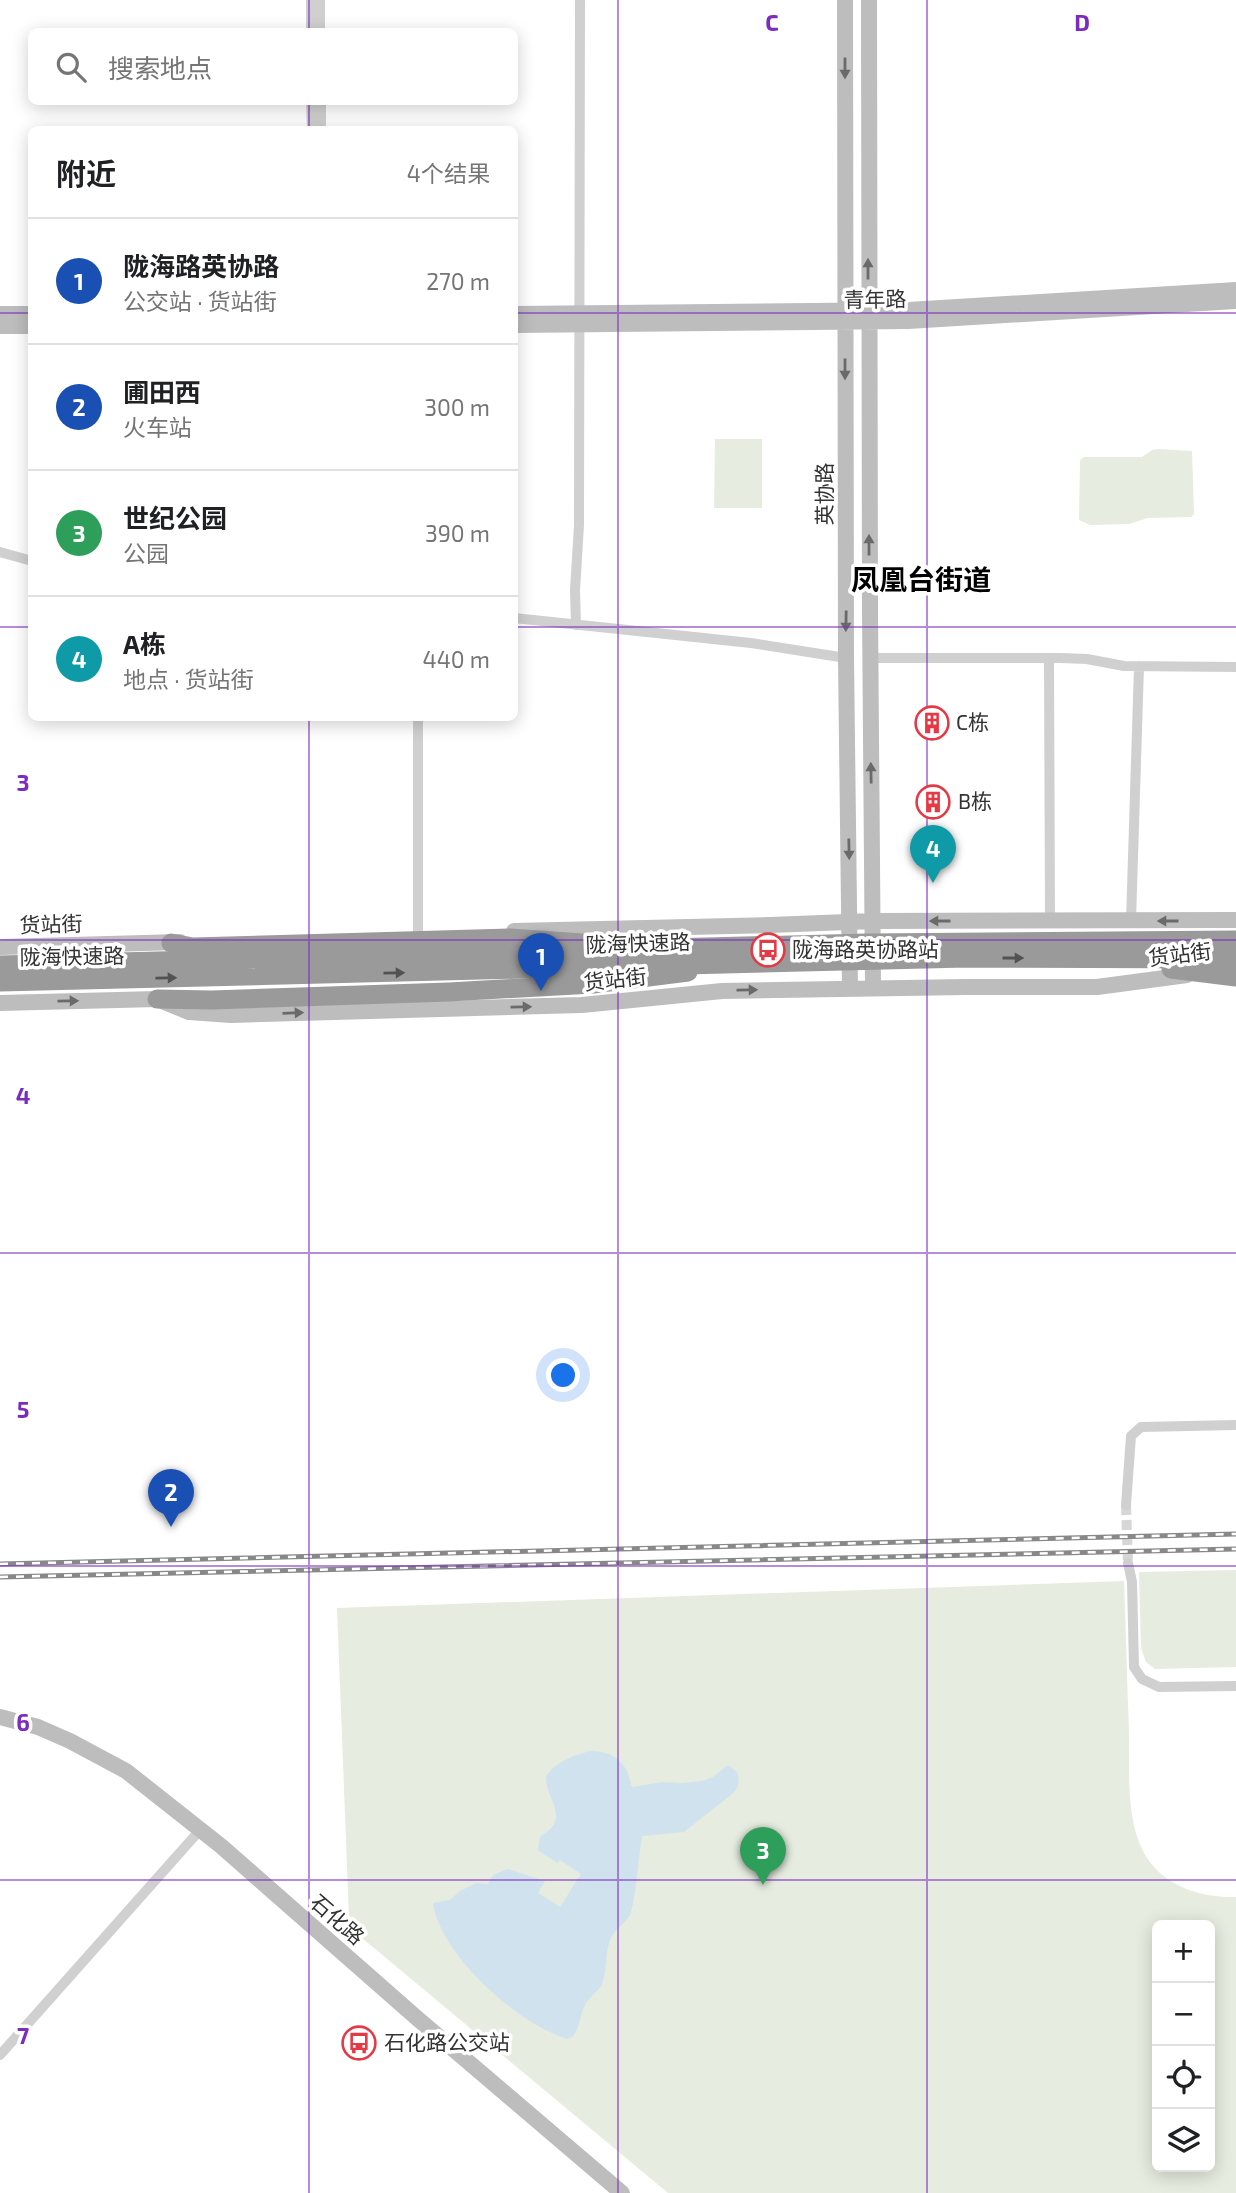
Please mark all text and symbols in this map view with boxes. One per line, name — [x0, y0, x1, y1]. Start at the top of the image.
text: C — [765, 8, 779, 36]
text: D — [1074, 8, 1090, 36]
search box — [28, 28, 518, 105]
icon: search — [52, 48, 90, 86]
text: 搜索地点 — [108, 52, 212, 83]
one-way arrow — [839, 57, 851, 79]
text: 附近 — [56, 155, 116, 191]
text: 4个结果 — [407, 159, 490, 187]
text: 陇海路英协路 — [123, 250, 279, 281]
one-way arrow — [862, 258, 874, 280]
text: 1 — [74, 267, 84, 295]
text: 270 m — [426, 267, 490, 295]
street label: 青年路 — [843, 285, 907, 312]
text: 公交站 · 货站街 — [123, 287, 277, 315]
one-way arrow — [839, 358, 851, 380]
text: 圃田西 — [123, 376, 201, 407]
text: 2 — [72, 393, 86, 421]
text: 300 m — [424, 393, 490, 421]
text: 火车站 — [123, 413, 192, 441]
street label: 英协路 — [811, 463, 836, 526]
text: 世纪公园 — [123, 502, 227, 533]
text: 3 — [72, 519, 86, 547]
text: 390 m — [425, 519, 490, 547]
one-way arrow — [864, 534, 875, 556]
text: 公园 — [123, 539, 169, 567]
district label: 凤凰台街道 — [851, 562, 991, 596]
one-way arrow — [840, 610, 852, 632]
text: A栋 — [123, 628, 166, 659]
text: 4 — [72, 645, 86, 673]
text: 440 m — [423, 645, 490, 673]
text: 地点 · 货站街 — [123, 665, 254, 693]
building icon: C栋 — [913, 704, 951, 742]
place label: C栋 — [956, 709, 989, 734]
one-way arrow — [865, 762, 877, 784]
text: 3 — [16, 768, 30, 796]
building icon: B栋 — [914, 783, 952, 821]
place label: B栋 — [958, 788, 992, 813]
pin: 4 — [910, 825, 956, 883]
one-way arrow — [843, 838, 855, 860]
street label: 货站街 — [19, 910, 83, 937]
one-way arrow — [929, 915, 951, 927]
one-way arrow — [1157, 915, 1179, 927]
street label: 陇海快速路 — [585, 928, 691, 957]
bus stop icon: 陇海路英协路站 — [749, 931, 787, 969]
pin: 1 — [518, 933, 564, 991]
place label: 陇海路英协路站 — [792, 936, 939, 961]
street label: 货站街 — [1147, 937, 1213, 970]
street label: 陇海快速路 — [19, 942, 125, 969]
one-way arrow — [1002, 952, 1024, 964]
street label: 货站街 — [582, 963, 647, 994]
one-way arrow — [383, 967, 405, 978]
one-way arrow — [155, 972, 177, 984]
one-way arrow — [737, 985, 759, 996]
one-way arrow — [57, 995, 79, 1007]
one-way arrow — [510, 1001, 532, 1012]
one-way arrow — [282, 1007, 304, 1019]
text: 4 — [16, 1081, 30, 1109]
your location — [546, 1358, 580, 1392]
text: 5 — [17, 1395, 29, 1423]
pin: 2 — [148, 1469, 194, 1527]
text: 6 — [16, 1708, 30, 1736]
pin: 3 — [740, 1827, 786, 1885]
street label: 石化路 — [306, 1889, 370, 1949]
map controls — [1152, 1920, 1215, 2172]
button: + — [1152, 1920, 1215, 1983]
button: − — [1152, 1983, 1215, 2046]
text: 7 — [17, 2021, 29, 2049]
bus stop icon: 石化路公交站 — [340, 2024, 378, 2062]
place label: 石化路公交站 — [384, 2029, 510, 2054]
button: locate — [1152, 2046, 1215, 2109]
button: layers — [1152, 2109, 1215, 2172]

